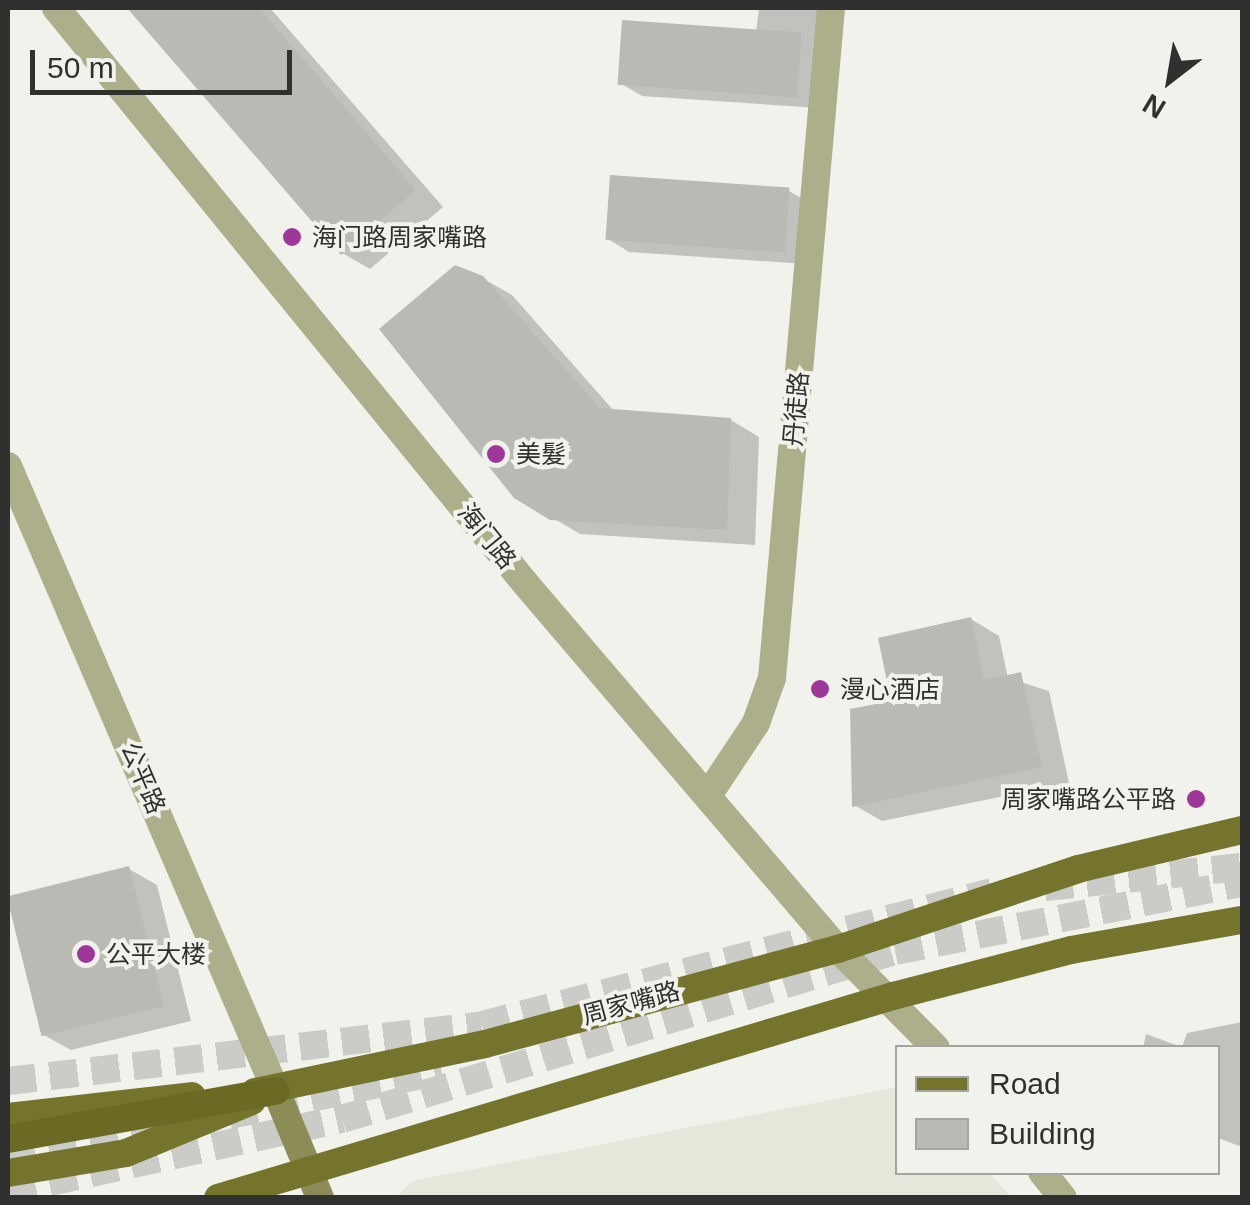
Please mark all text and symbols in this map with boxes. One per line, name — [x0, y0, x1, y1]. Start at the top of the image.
scale bar — [35, 30, 298, 92]
north arrow — [1120, 30, 1220, 130]
text: 50 m — [47, 51, 114, 84]
text: N — [1138, 88, 1171, 125]
place label: 海门路周家嘴路 — [312, 222, 487, 252]
marker: 海门路周家嘴路 — [281, 226, 303, 248]
street label: 丹徒路 — [778, 370, 814, 448]
place label: 美髮 — [516, 439, 566, 469]
marker: 美髮 — [485, 443, 507, 465]
street label: 海门路 — [452, 497, 522, 575]
place label: 漫心酒店 — [840, 674, 940, 704]
marker: 漫心酒店 — [809, 678, 831, 700]
street label: 公平路 — [115, 738, 171, 818]
place label: 周家嘴路公平路 — [1001, 784, 1176, 814]
marker: 周家嘴路公平路 — [1185, 788, 1207, 810]
place label: 公平大楼 — [106, 939, 206, 969]
marker: 公平大楼 — [75, 943, 97, 965]
street label: 周家嘴路 — [579, 976, 683, 1030]
legend — [895, 1045, 1220, 1175]
text: Road — [989, 1067, 1061, 1100]
text: Building — [989, 1117, 1096, 1150]

